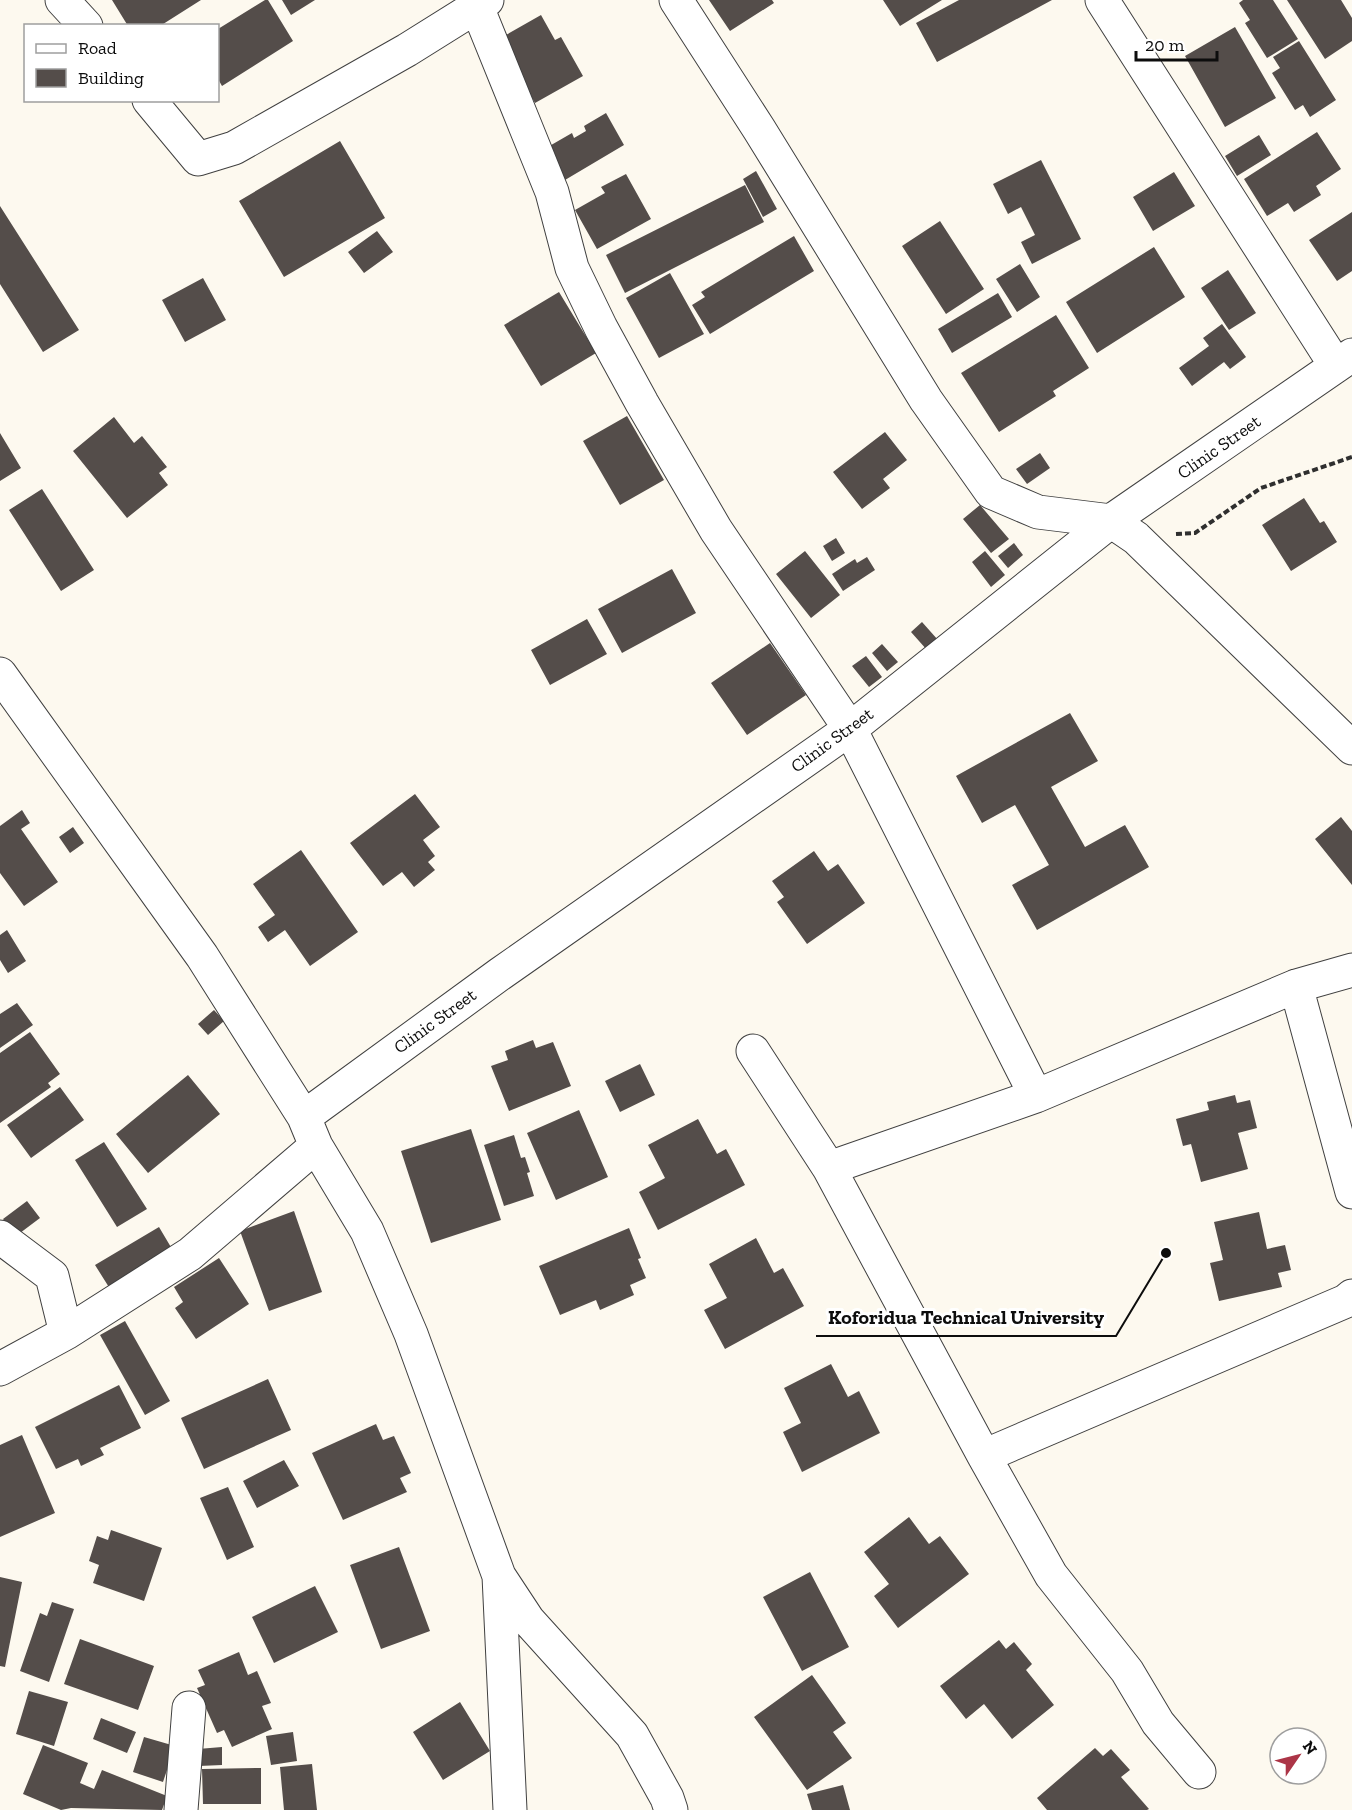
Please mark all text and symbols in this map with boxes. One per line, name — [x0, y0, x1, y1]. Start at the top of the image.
legend — [24, 24, 219, 102]
scale bar — [1136, 24, 1217, 62]
text: 20 m — [1145, 34, 1185, 56]
text: Road — [78, 37, 117, 59]
text: Building — [78, 67, 144, 89]
street label: Clinic Street — [1173, 410, 1265, 484]
street label: Clinic Street — [786, 703, 878, 777]
street label: Clinic Street — [389, 984, 481, 1058]
callout: Koforidua Technical University — [816, 1298, 1116, 1336]
text: Koforidua Technical University — [828, 1305, 1104, 1329]
north arrow — [1268, 1726, 1328, 1786]
text: N — [1299, 1737, 1321, 1758]

